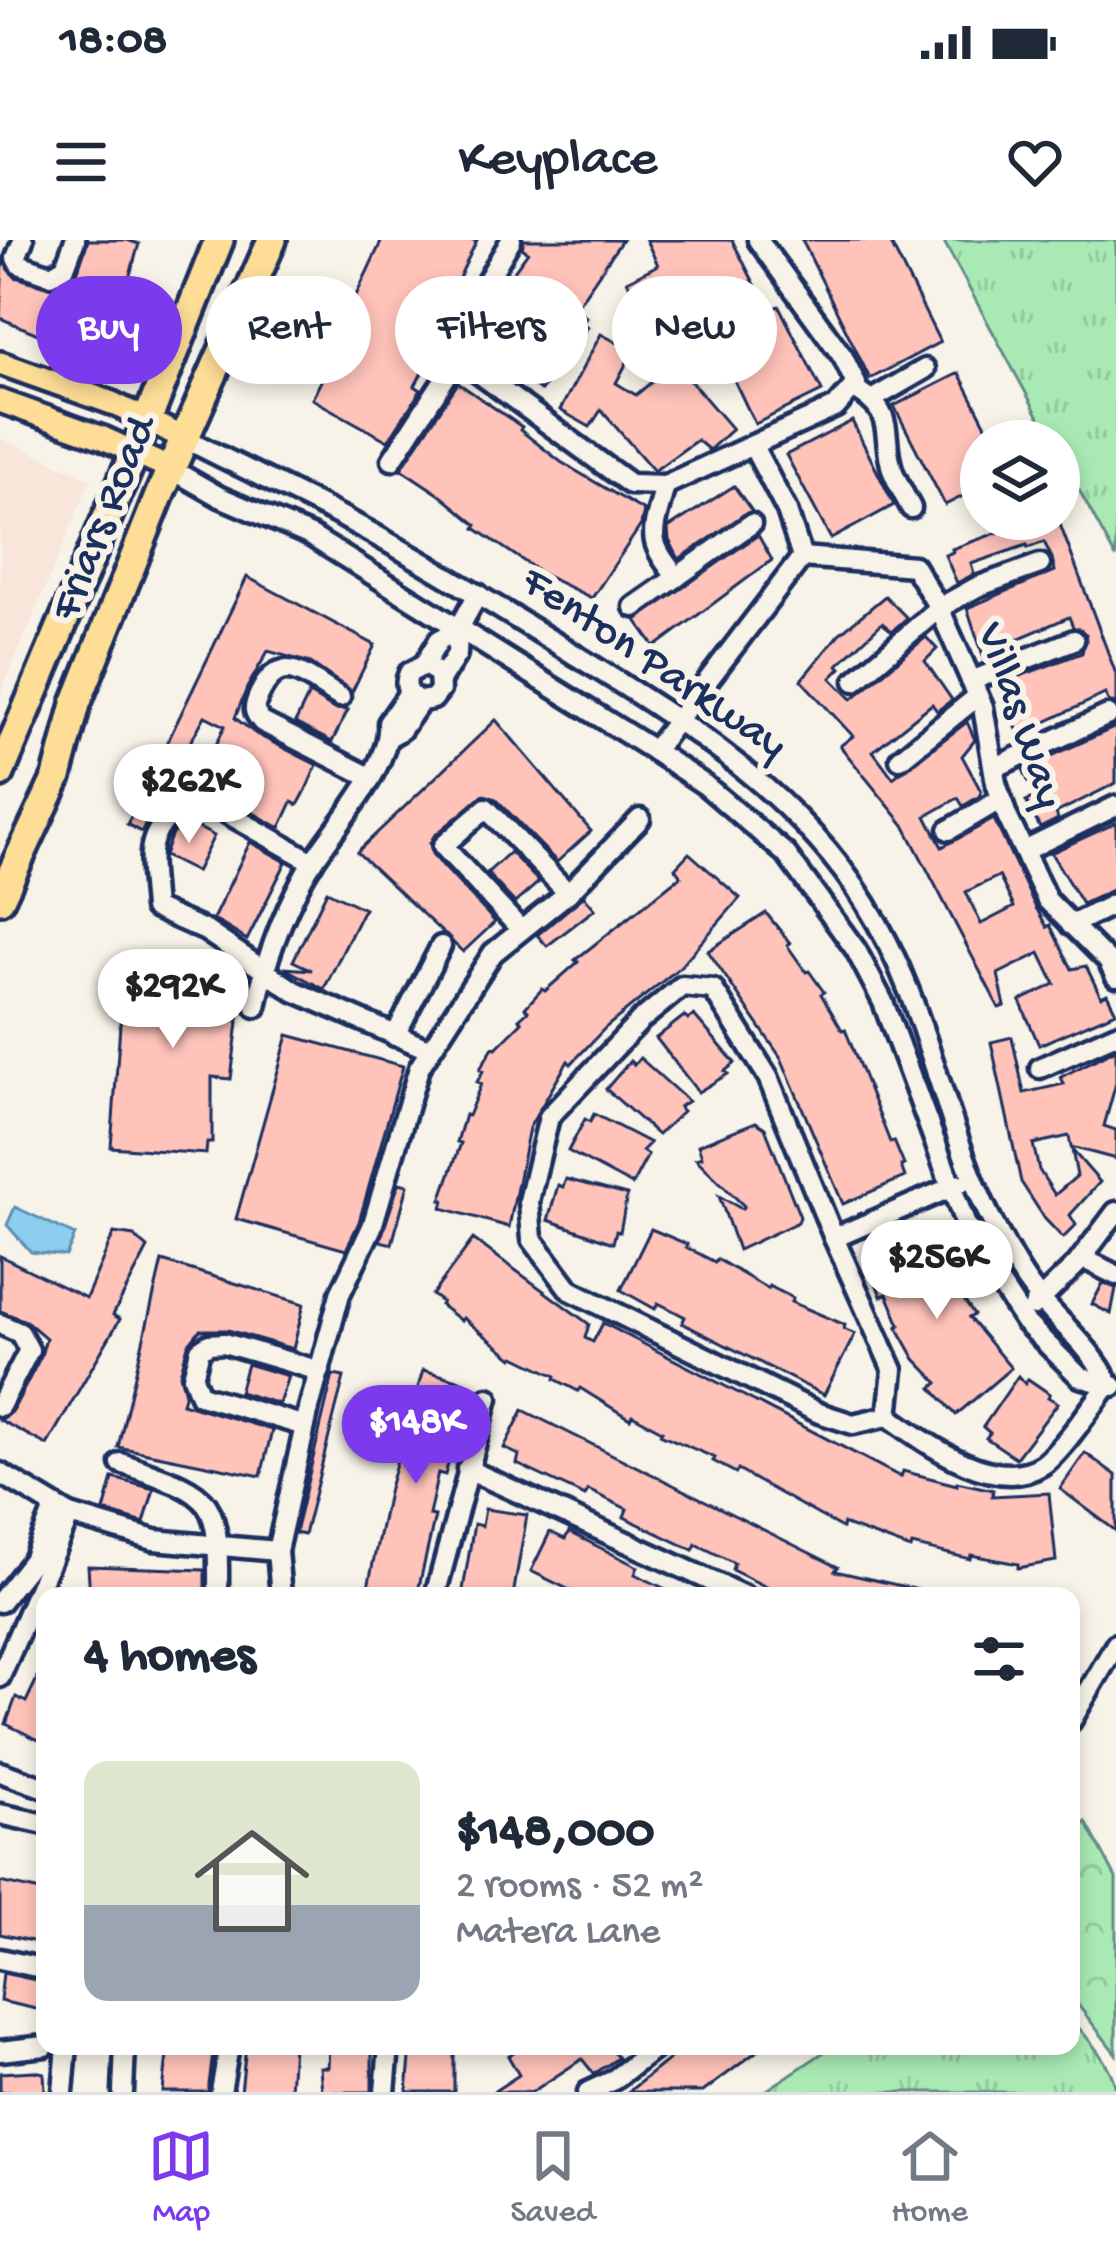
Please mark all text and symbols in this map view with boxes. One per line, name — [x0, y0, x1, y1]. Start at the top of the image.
text: 18:08 — [60, 16, 167, 69]
icon: menu — [48, 129, 114, 195]
icon: heart — [1002, 129, 1068, 195]
text: Keyplace — [459, 130, 657, 194]
chip: Buy — [36, 276, 182, 384]
chip: Rent — [206, 276, 371, 384]
chip: Filters — [395, 276, 588, 384]
chip: New — [612, 276, 777, 384]
street label: Friars Road — [41, 406, 172, 630]
map controls — [960, 420, 1080, 540]
button: layers — [960, 420, 1080, 540]
street label: Fenton Parkway — [509, 556, 796, 773]
street label: Villas Way — [961, 616, 1074, 815]
pin: $262K — [105, 744, 273, 846]
text: $262K — [140, 760, 238, 806]
pin: $292K — [89, 949, 257, 1051]
text: $292K — [125, 965, 221, 1011]
pin: $256K — [853, 1220, 1021, 1322]
text: $256K — [888, 1236, 986, 1282]
pin: $148K — [332, 1385, 500, 1487]
text: $148K — [369, 1401, 463, 1447]
icon: filters — [966, 1626, 1032, 1692]
text: 4 homes — [84, 1629, 255, 1689]
text: $148,000 — [456, 1805, 654, 1865]
icon: home — [180, 1809, 324, 1953]
text: 2 rooms · 52 m² — [456, 1865, 703, 1911]
text: Matera Lane — [456, 1911, 660, 1957]
tab: Map — [148, 2123, 214, 2233]
tab: Saved — [510, 2123, 595, 2233]
tab: Home — [891, 2123, 968, 2233]

